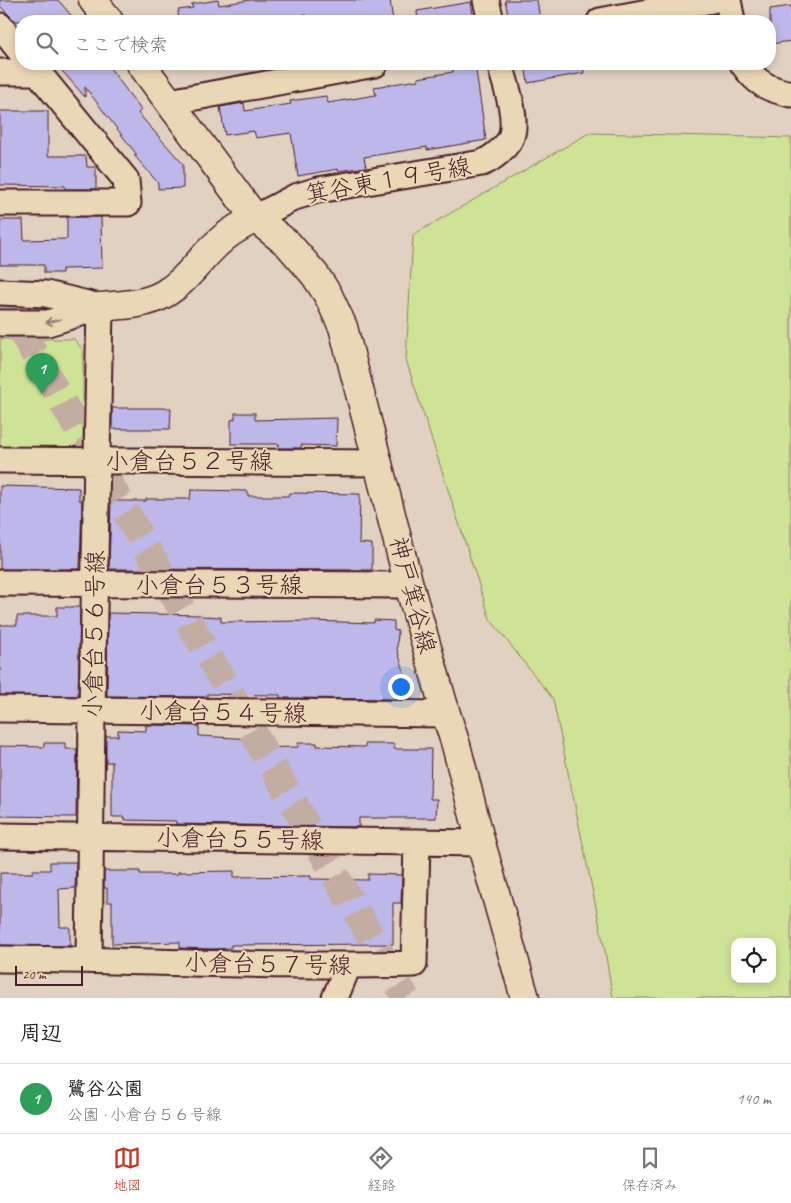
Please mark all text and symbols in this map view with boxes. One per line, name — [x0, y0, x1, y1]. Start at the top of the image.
search box — [15, 15, 776, 70]
icon: search — [33, 29, 61, 57]
text: ここで検索 — [73, 33, 168, 57]
street label: 箕谷東１９号線 — [303, 151, 473, 209]
one-way arrow — [46, 317, 62, 326]
pin: 1 — [26, 353, 58, 394]
street label: 小倉台５２号線 — [105, 446, 273, 476]
street label: 神戸箕谷線 — [383, 533, 443, 657]
street label: 小倉台５６号線 — [78, 550, 110, 718]
street label: 小倉台５３号線 — [135, 570, 303, 600]
your location — [388, 674, 414, 700]
street label: 小倉台５４号線 — [139, 696, 307, 728]
street label: 小倉台５５号線 — [156, 823, 324, 855]
map controls — [731, 938, 776, 983]
button: locate — [731, 938, 776, 983]
street label: 小倉台５７号線 — [184, 948, 352, 980]
scale bar — [15, 963, 82, 986]
text: 20 m — [22, 966, 46, 983]
text: 周辺 — [20, 1020, 62, 1046]
text: 鷺谷公園 — [67, 1077, 143, 1101]
text: 1 — [32, 1089, 40, 1109]
text: 140 m — [737, 1089, 771, 1109]
text: 公園 · 小倉台５６号線 — [67, 1105, 222, 1125]
tab: 地図 — [113, 1144, 141, 1194]
tab: 経路 — [367, 1144, 395, 1194]
tab: 保存済み — [622, 1144, 678, 1194]

